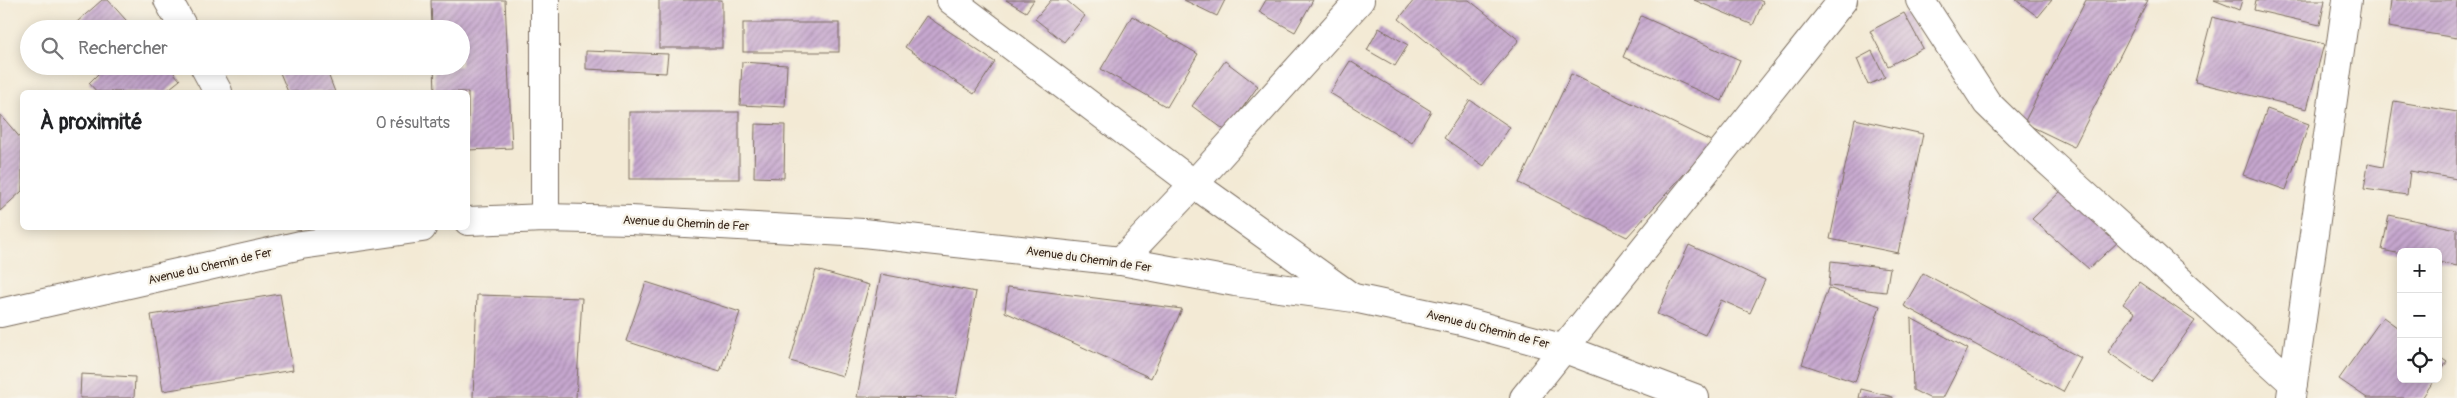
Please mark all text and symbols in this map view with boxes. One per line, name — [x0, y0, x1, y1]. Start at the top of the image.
search box — [20, 20, 470, 75]
icon: search — [38, 34, 66, 62]
text: Rechercher — [78, 36, 168, 60]
text: À proximité — [40, 109, 143, 136]
text: 0 résultats — [376, 113, 450, 133]
street label: Avenue du Chemin de Fer — [622, 213, 750, 234]
street label: Avenue du Chemin de Fer — [1025, 243, 1153, 276]
street label: Avenue du Chemin de Fer — [147, 245, 274, 288]
map controls — [2397, 248, 2442, 383]
button: + — [2397, 248, 2442, 293]
button: − — [2397, 293, 2442, 338]
street label: Avenue du Chemin de Fer — [1425, 307, 1552, 352]
button: locate — [2397, 338, 2442, 383]

